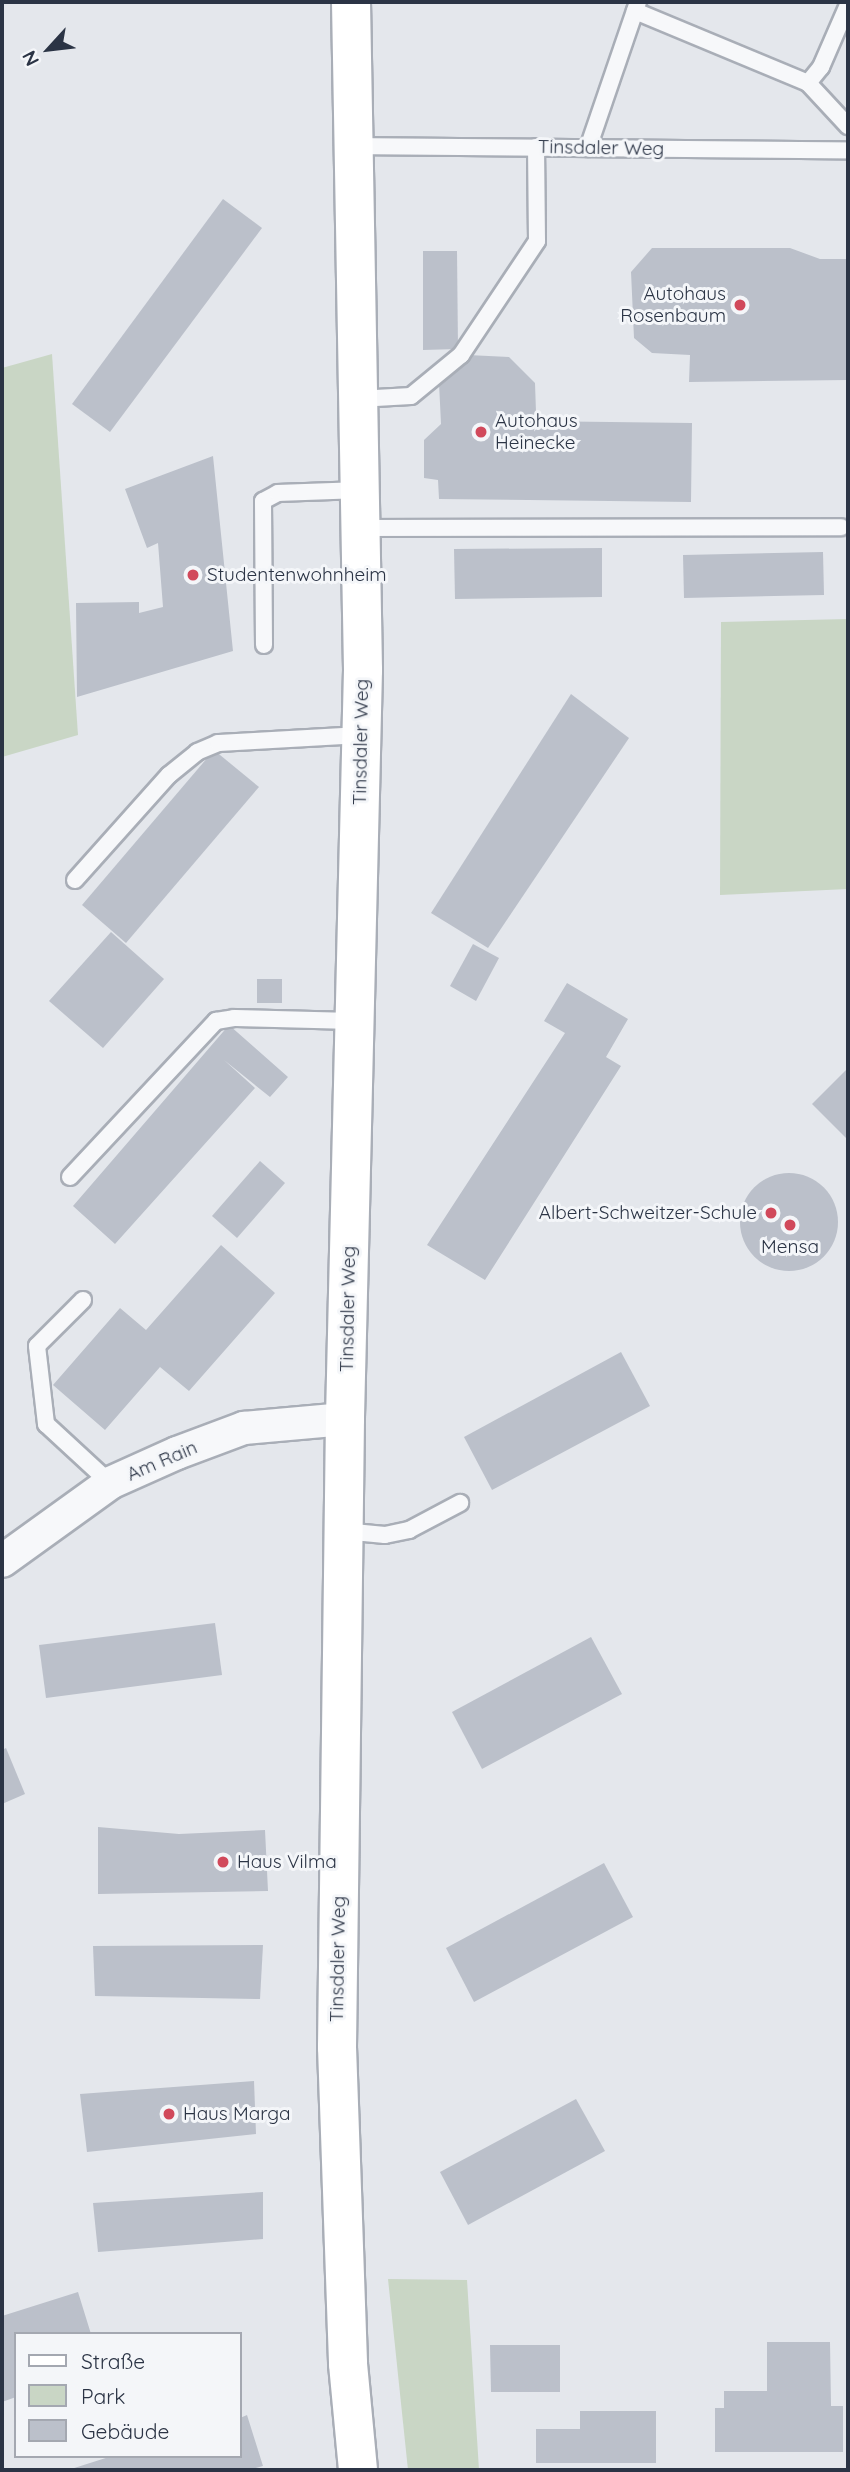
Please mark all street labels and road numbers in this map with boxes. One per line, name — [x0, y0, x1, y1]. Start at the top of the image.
street label: Tinsdaler Weg — [538, 135, 664, 161]
street label: Tinsdaler Weg — [348, 679, 374, 805]
street label: Tinsdaler Weg — [335, 1246, 361, 1372]
street label: Am Rain — [123, 1436, 201, 1486]
street label: Tinsdaler Weg — [325, 1896, 351, 2022]

